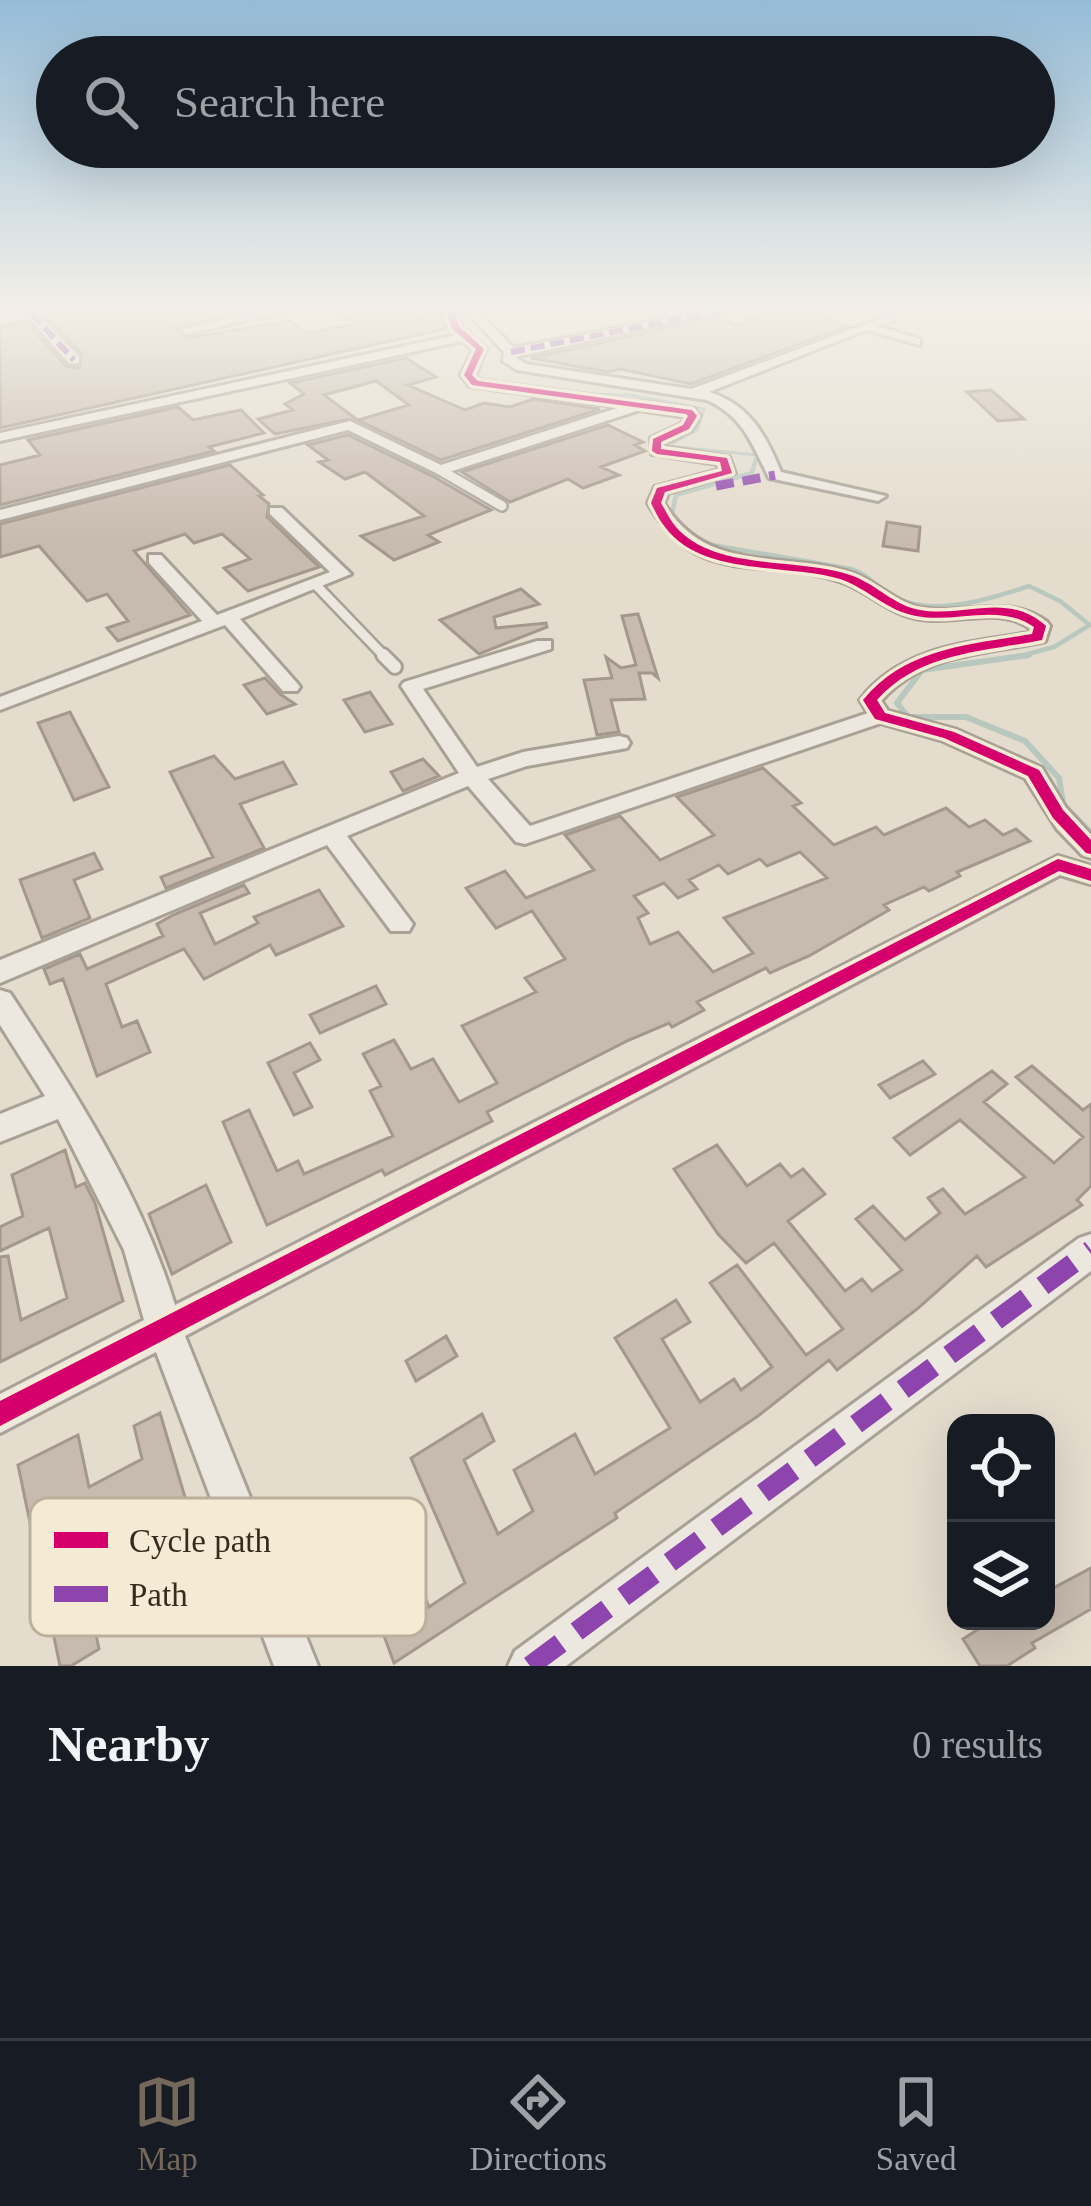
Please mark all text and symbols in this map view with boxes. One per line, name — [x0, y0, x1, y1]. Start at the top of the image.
search box — [36, 36, 1055, 168]
icon: search — [78, 69, 144, 135]
text: Search here — [174, 77, 385, 127]
map controls — [947, 1414, 1055, 1630]
button: locate — [947, 1414, 1055, 1522]
legend — [30, 1498, 426, 1636]
button: layers — [947, 1522, 1055, 1630]
text: Cycle path — [129, 1523, 272, 1559]
text: Path — [129, 1577, 188, 1613]
text: Nearby — [48, 1716, 209, 1772]
text: 0 results — [912, 1723, 1043, 1766]
tab: Map — [134, 2069, 200, 2178]
tab: Directions — [469, 2069, 607, 2178]
tab: Saved — [876, 2069, 957, 2178]

